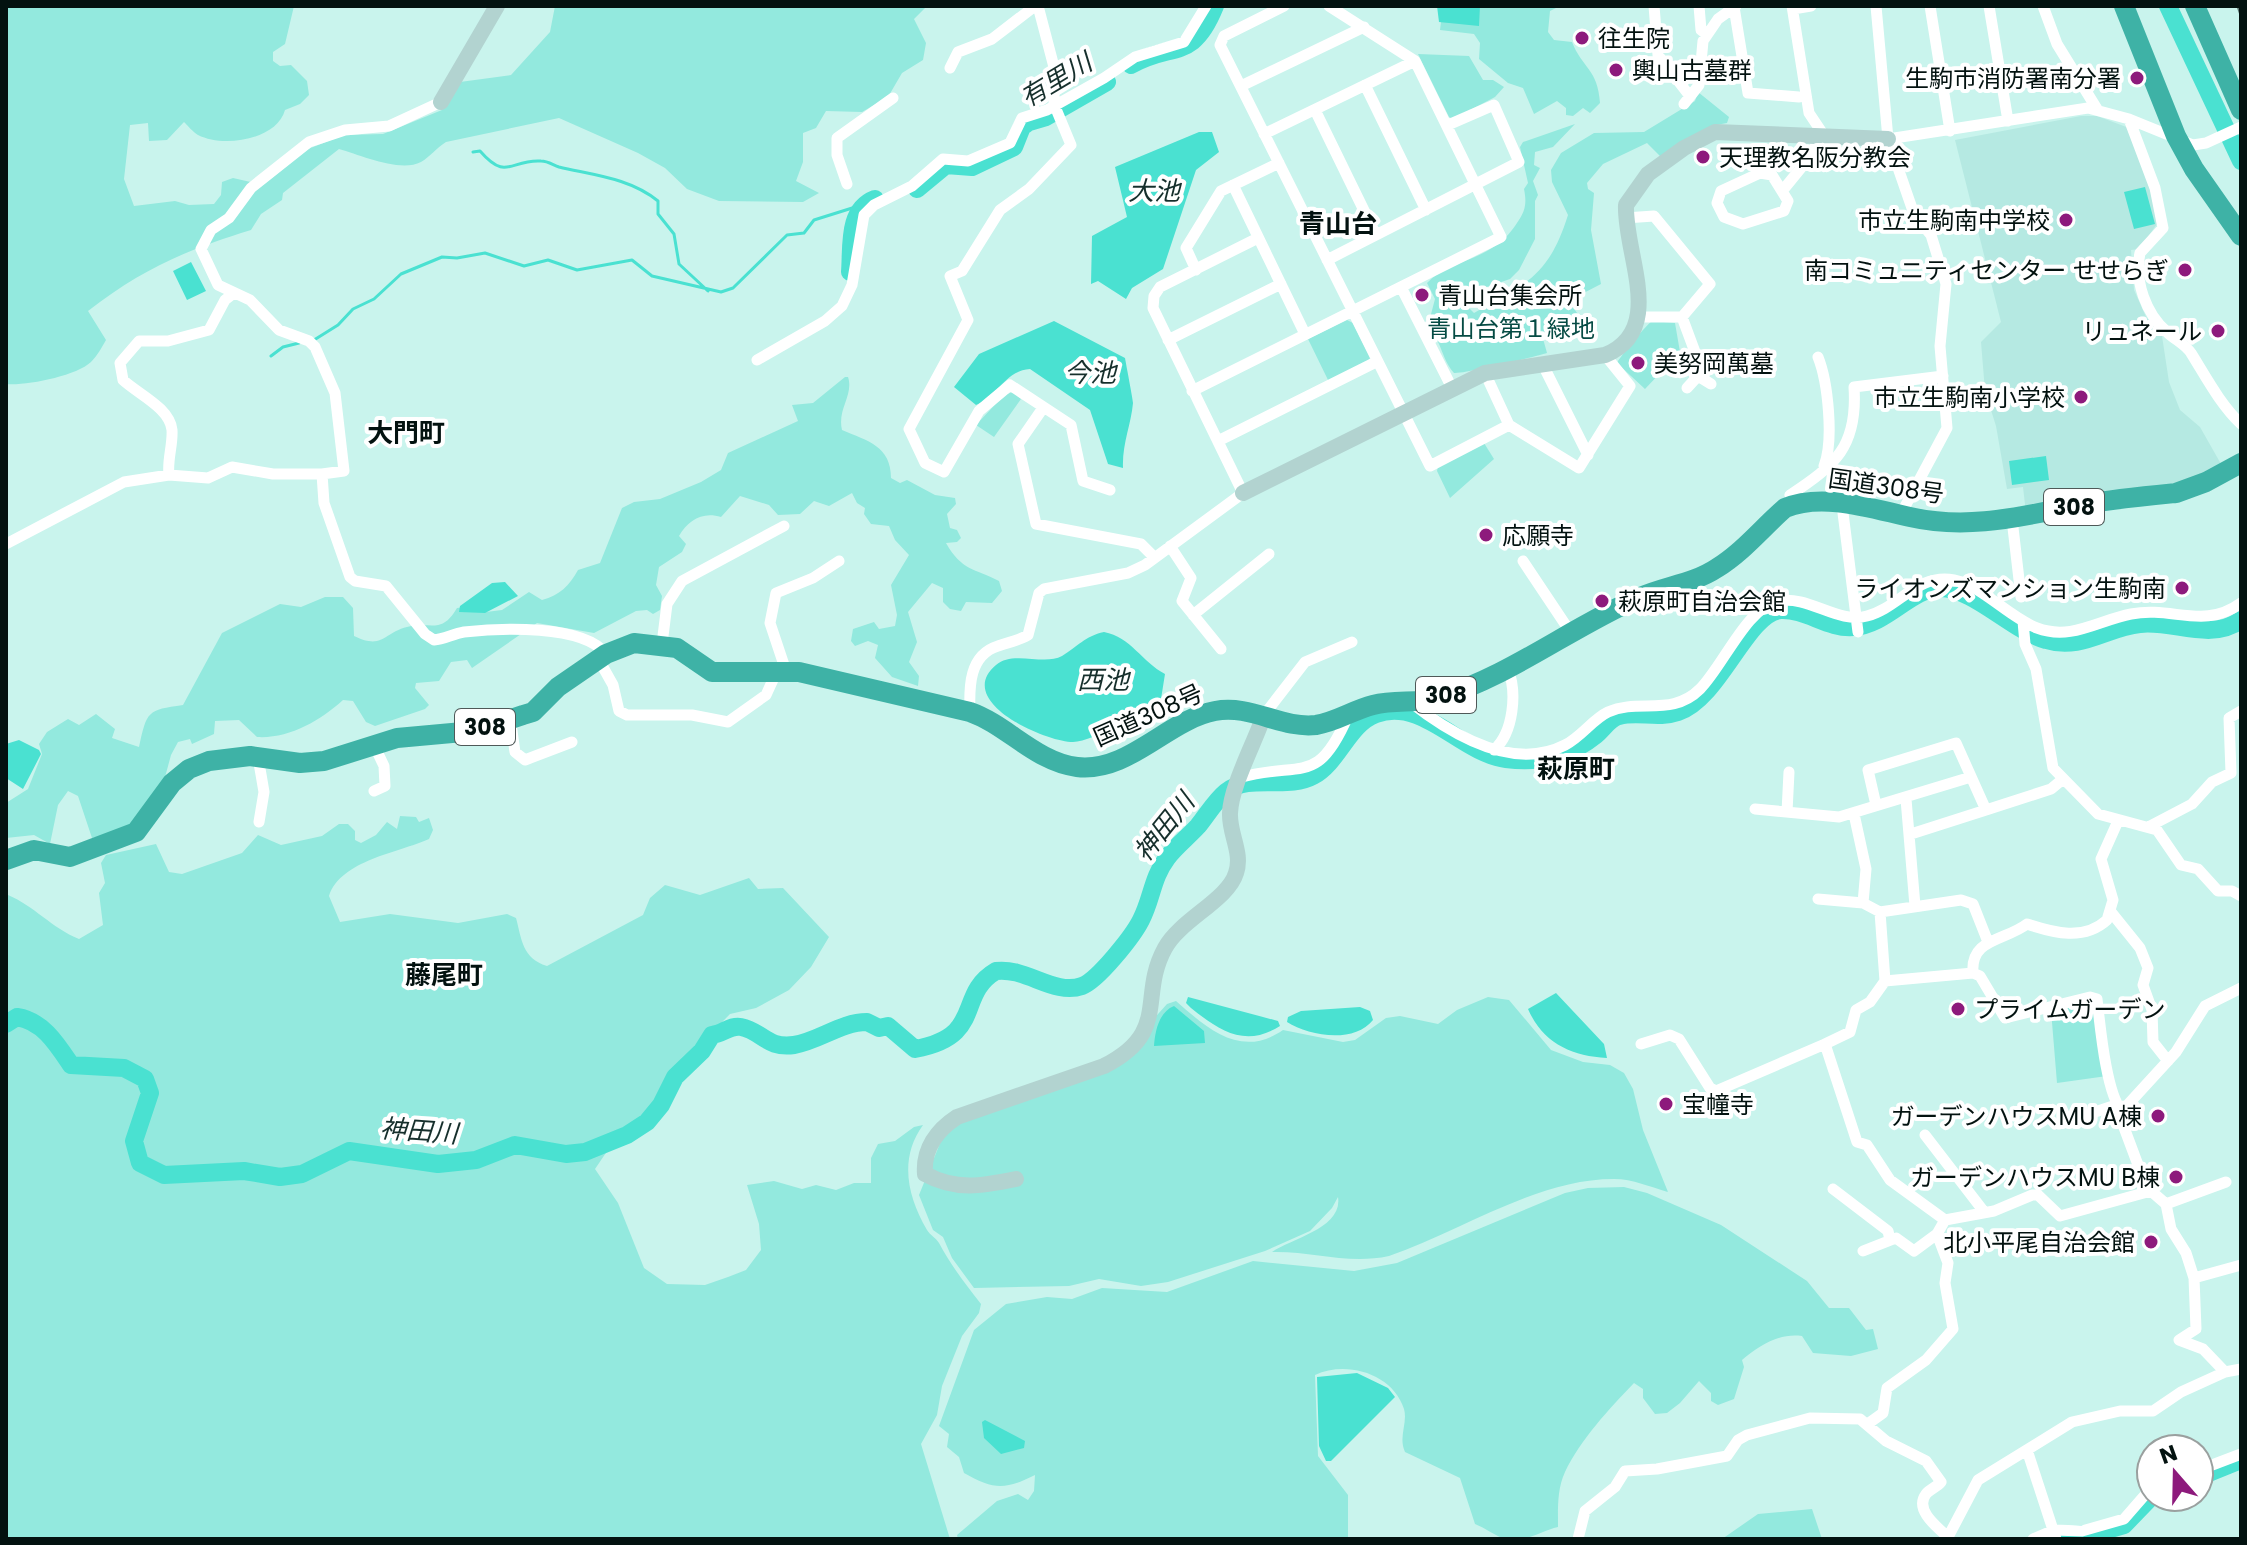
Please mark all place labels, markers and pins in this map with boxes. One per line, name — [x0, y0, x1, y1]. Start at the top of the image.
place label: 往生院 — [1598, 22, 1670, 55]
marker: 往生院 — [1573, 29, 1591, 47]
place label: 輿山古墓群 — [1632, 54, 1752, 87]
marker: 輿山古墓群 — [1607, 61, 1625, 79]
place label: 生駒市消防署南分署 — [1905, 62, 2121, 95]
marker: 生駒市消防署南分署 — [2128, 69, 2146, 87]
place label: 天理教名阪分教会 — [1719, 141, 1911, 174]
marker: 天理教名阪分教会 — [1694, 148, 1712, 166]
place label: 市立生駒南中学校 — [1858, 204, 2050, 237]
marker: 市立生駒南中学校 — [2057, 211, 2075, 229]
place label: 南コミュニティセンター せせらぎ — [1804, 254, 2169, 287]
marker: 南コミュニティセンター せせらぎ — [2176, 261, 2194, 279]
place label: 青山台集会所 — [1438, 279, 1582, 312]
marker: 青山台集会所 — [1413, 286, 1431, 304]
place label: リュネール — [2082, 315, 2202, 348]
marker: リュネール — [2209, 322, 2227, 340]
place label: 美努岡萬墓 — [1654, 347, 1774, 380]
marker: 美努岡萬墓 — [1629, 354, 1647, 372]
place label: 市立生駒南小学校 — [1873, 381, 2065, 414]
marker: 市立生駒南小学校 — [2072, 388, 2090, 406]
place label: 応願寺 — [1502, 519, 1574, 552]
marker: 応願寺 — [1477, 526, 1495, 544]
place label: ライオンズマンション生駒南 — [1854, 572, 2166, 605]
marker: ライオンズマンション生駒南 — [2173, 579, 2191, 597]
place label: 萩原町自治会館 — [1618, 585, 1786, 618]
marker: 萩原町自治会館 — [1593, 592, 1611, 610]
place label: プライムガーデン — [1974, 993, 2166, 1026]
marker: プライムガーデン — [1949, 1000, 1967, 1018]
place label: 宝幢寺 — [1682, 1088, 1754, 1121]
marker: 宝幢寺 — [1657, 1095, 1675, 1113]
place label: ガーデンハウスMU A棟 — [1891, 1100, 2142, 1133]
marker: ガーデンハウスMU A棟 — [2149, 1107, 2167, 1125]
place label: ガーデンハウスMU B棟 — [1910, 1161, 2160, 1194]
marker: ガーデンハウスMU B棟 — [2167, 1168, 2185, 1186]
place label: 北小平尾自治会館 — [1943, 1226, 2135, 1259]
marker: 北小平尾自治会館 — [2142, 1233, 2160, 1251]

